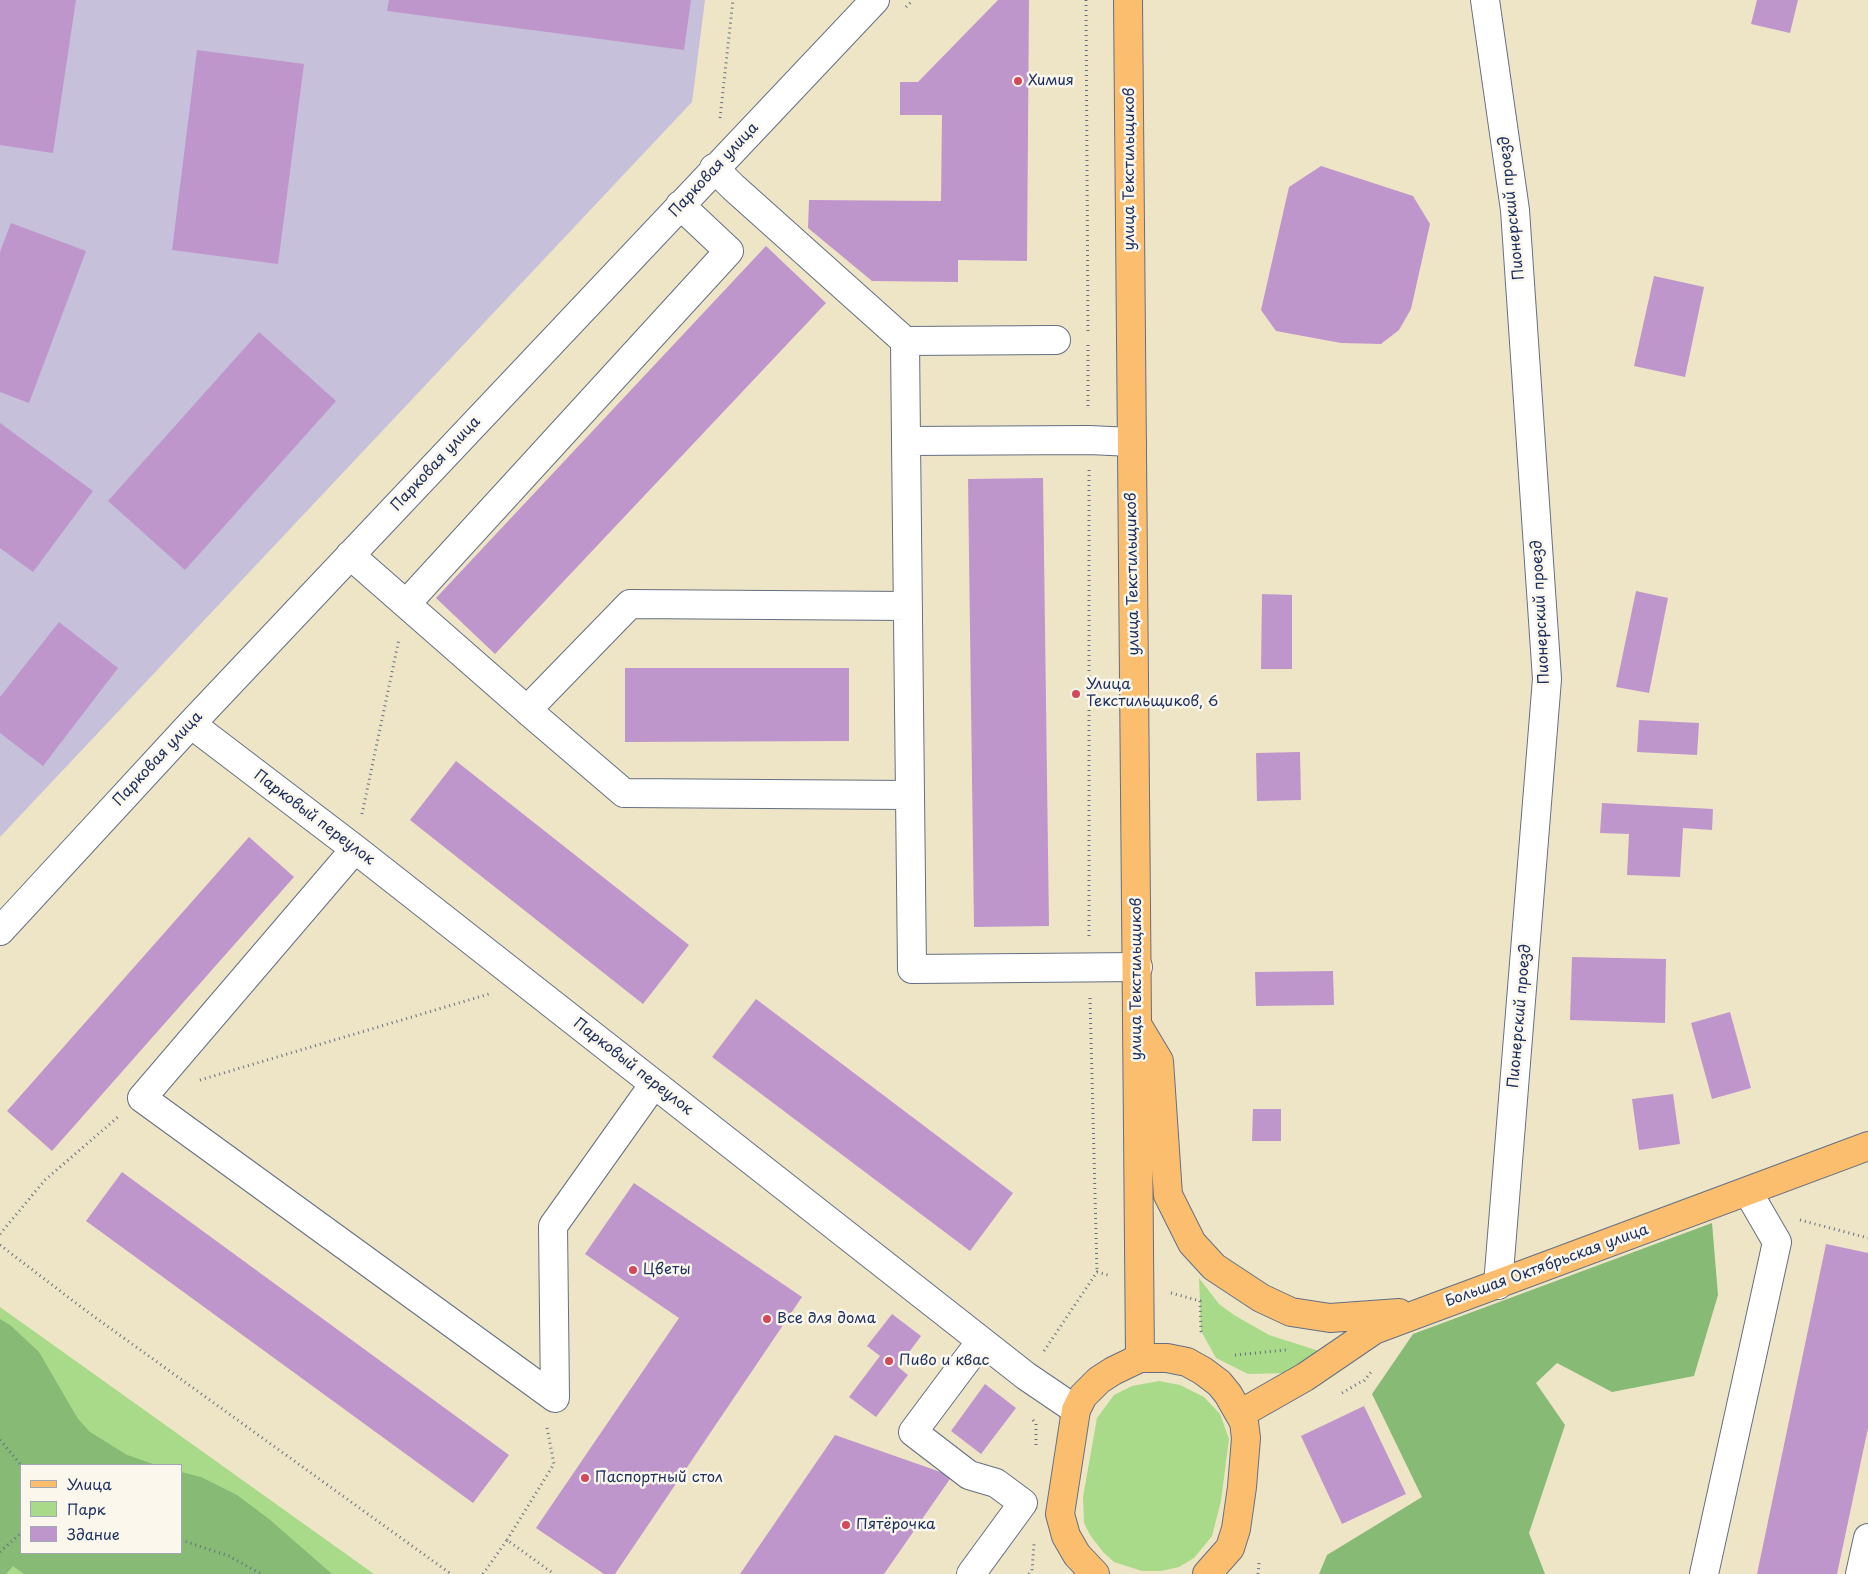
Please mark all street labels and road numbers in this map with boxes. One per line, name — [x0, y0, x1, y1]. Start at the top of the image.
street label: улица Текстильщиков — [1121, 88, 1139, 250]
street label: Парковая улица — [666, 119, 762, 221]
street label: Пионерский проезд — [1496, 135, 1528, 281]
street label: Парковая улица — [388, 413, 484, 515]
street label: улица Текстильщиков — [1123, 492, 1143, 656]
street label: Пионерский проезд — [1528, 539, 1554, 685]
street label: Парковая улица — [110, 708, 206, 810]
street label: Парковый переулок — [250, 767, 378, 869]
street label: улица Текстильщиков — [1128, 898, 1146, 1060]
street label: Пионерский проезд — [1505, 943, 1535, 1089]
street label: Парковый переулок — [570, 1015, 696, 1119]
street label: Большая Октябрьская улица — [1443, 1221, 1651, 1311]

